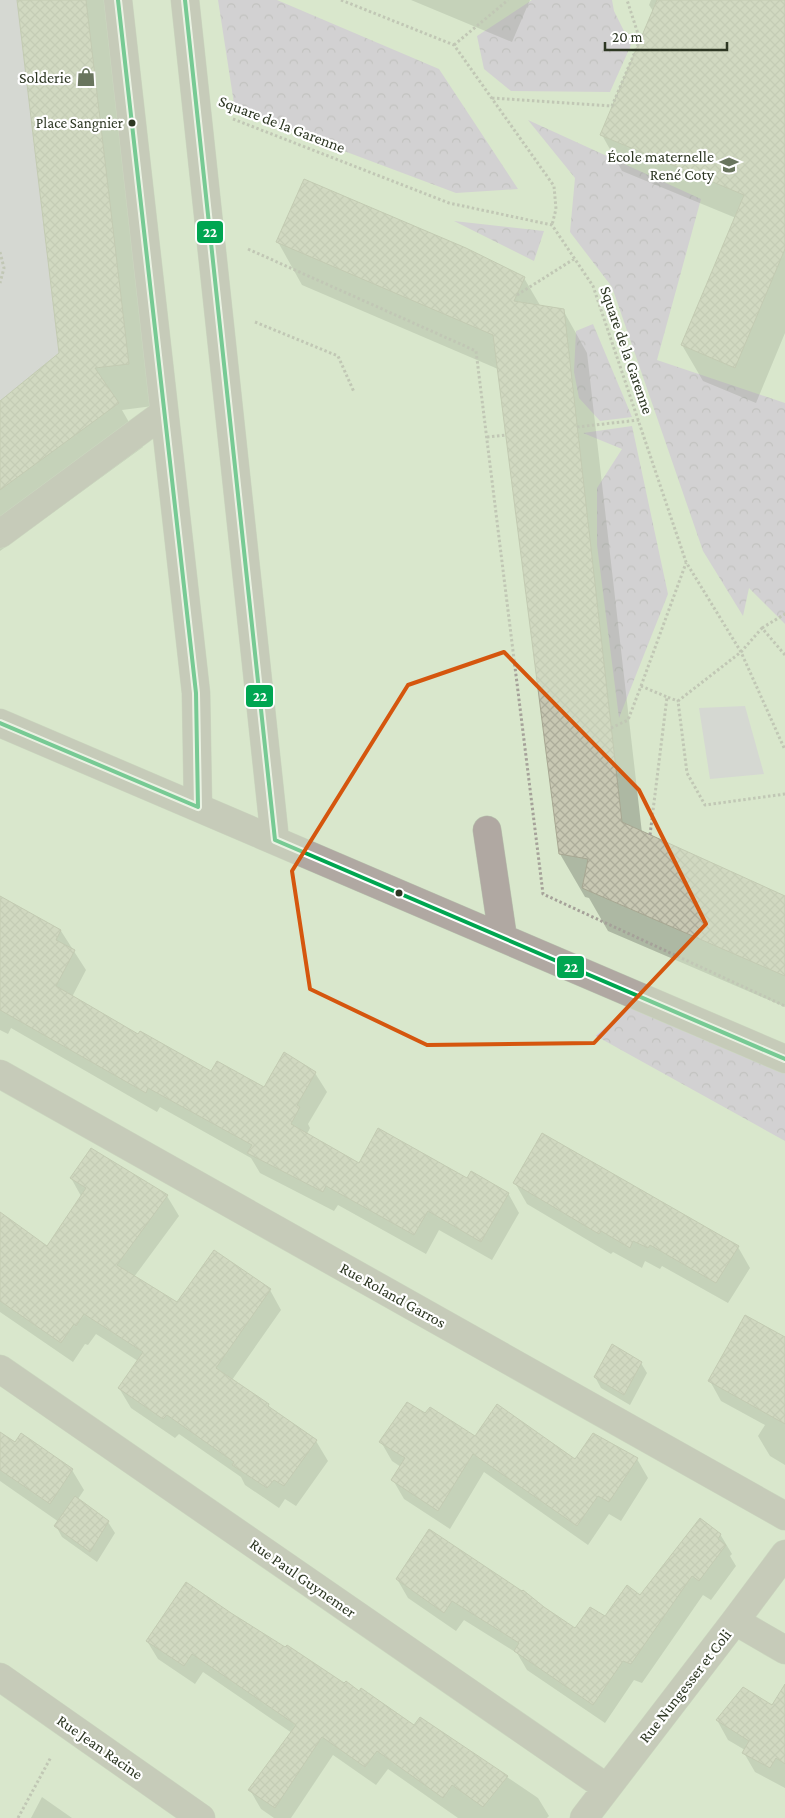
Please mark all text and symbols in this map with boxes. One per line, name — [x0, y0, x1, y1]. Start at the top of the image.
scale bar — [605, 20, 728, 52]
text: 20 m — [612, 29, 643, 45]
shop icon: Solderie — [75, 66, 97, 88]
place label: Solderie — [19, 69, 71, 86]
street label: Square de la Garenne — [216, 92, 348, 157]
place label: Place Sangnier — [36, 115, 124, 132]
marker: Place Sangnier — [127, 118, 137, 128]
place label: École maternelle René Coty — [607, 148, 715, 184]
school or university icon: École maternelle René Coty — [718, 154, 740, 176]
line badge: 22 — [196, 220, 224, 244]
text: 22 — [203, 224, 217, 240]
street label: Square de la Garenne — [596, 284, 657, 417]
line badge: 22 — [245, 684, 274, 708]
text: 22 — [253, 688, 267, 704]
unlabelled marker — [394, 888, 404, 898]
line badge: 22 — [556, 955, 585, 979]
text: 22 — [564, 959, 578, 975]
street label: Rue Roland Garros — [337, 1259, 449, 1331]
street label: Rue Paul Guynemer — [246, 1535, 359, 1622]
street label: Rue Nungesser et Coli — [636, 1626, 735, 1747]
street label: Rue Jean Racine — [53, 1711, 146, 1784]

